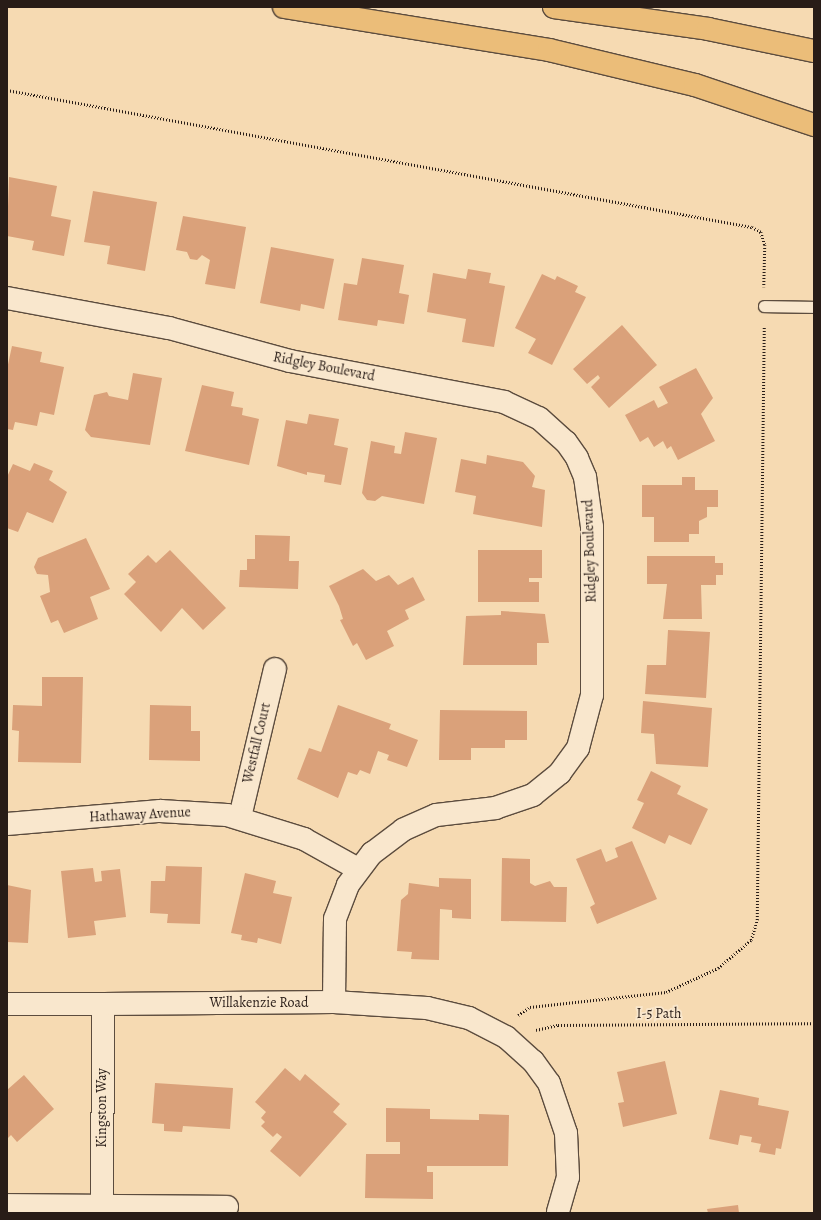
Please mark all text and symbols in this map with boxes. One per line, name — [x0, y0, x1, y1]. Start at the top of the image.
street label: Ridgley Boulevard — [272, 349, 376, 385]
street label: Ridgley Boulevard — [580, 499, 600, 603]
street label: Westfall Court — [240, 701, 274, 785]
street label: Hathaway Avenue — [89, 804, 191, 826]
street label: Willakenzie Road — [210, 995, 308, 1011]
street label: I-5 Path — [637, 1006, 681, 1022]
street label: Kingston Way — [94, 1068, 110, 1148]

